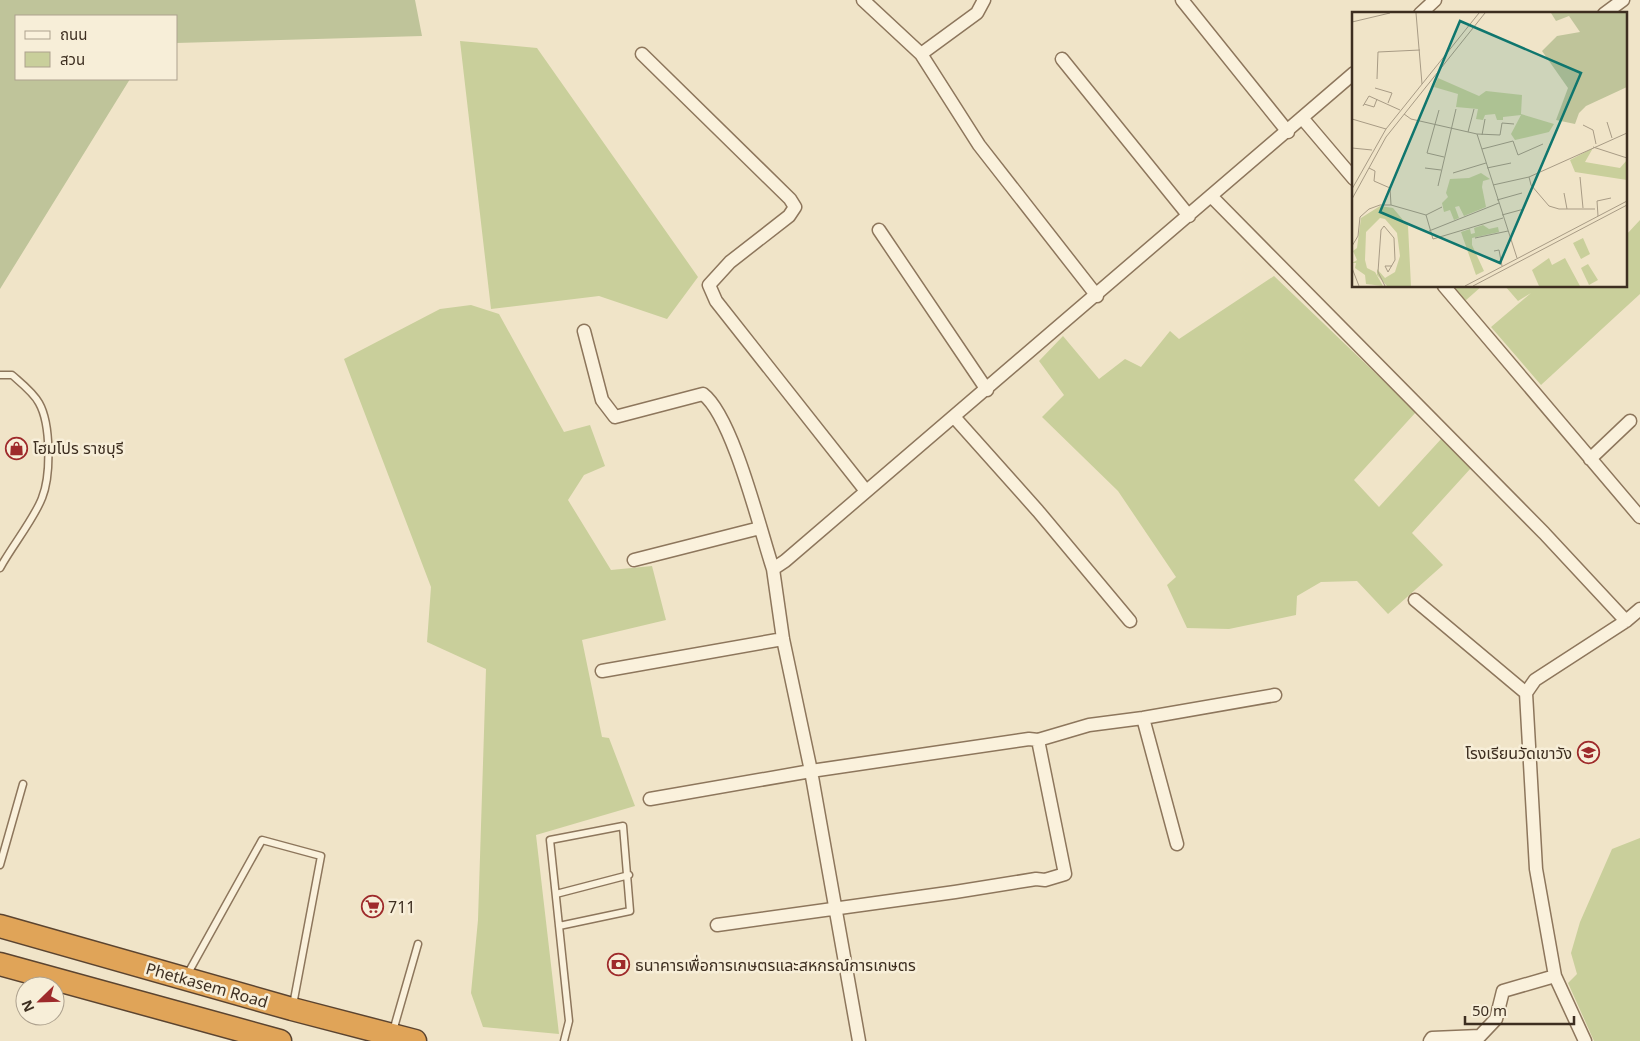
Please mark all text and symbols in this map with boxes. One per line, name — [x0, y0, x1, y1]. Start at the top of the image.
inset map — [1352, 12, 1628, 288]
legend — [15, 15, 178, 80]
text: ถนน — [60, 24, 87, 47]
text: สวน — [60, 49, 85, 72]
shop icon: โฮมโปร ราชบุรี — [5, 436, 29, 460]
place label: โฮมโปร ราชบุรี — [33, 437, 124, 461]
school or university icon: โรงเรียนวัดเขาวัง — [1576, 741, 1600, 765]
place label: โรงเรียนวัดเขาวัง — [1465, 742, 1572, 766]
supermarket icon: 711 — [360, 895, 384, 919]
place label: 711 — [388, 896, 415, 920]
bank icon: ธนาคารเพื่อการเกษตรและสหกรณ์การเกษตร — [607, 953, 631, 977]
place label: ธนาคารเพื่อการเกษตรและสหกรณ์การเกษตร — [635, 954, 916, 978]
street label: Phetkasem Road — [143, 957, 271, 1015]
north arrow — [15, 976, 65, 1026]
scale bar — [1465, 994, 1574, 1026]
text: N — [17, 997, 40, 1015]
text: 50 m — [1472, 1000, 1507, 1023]

